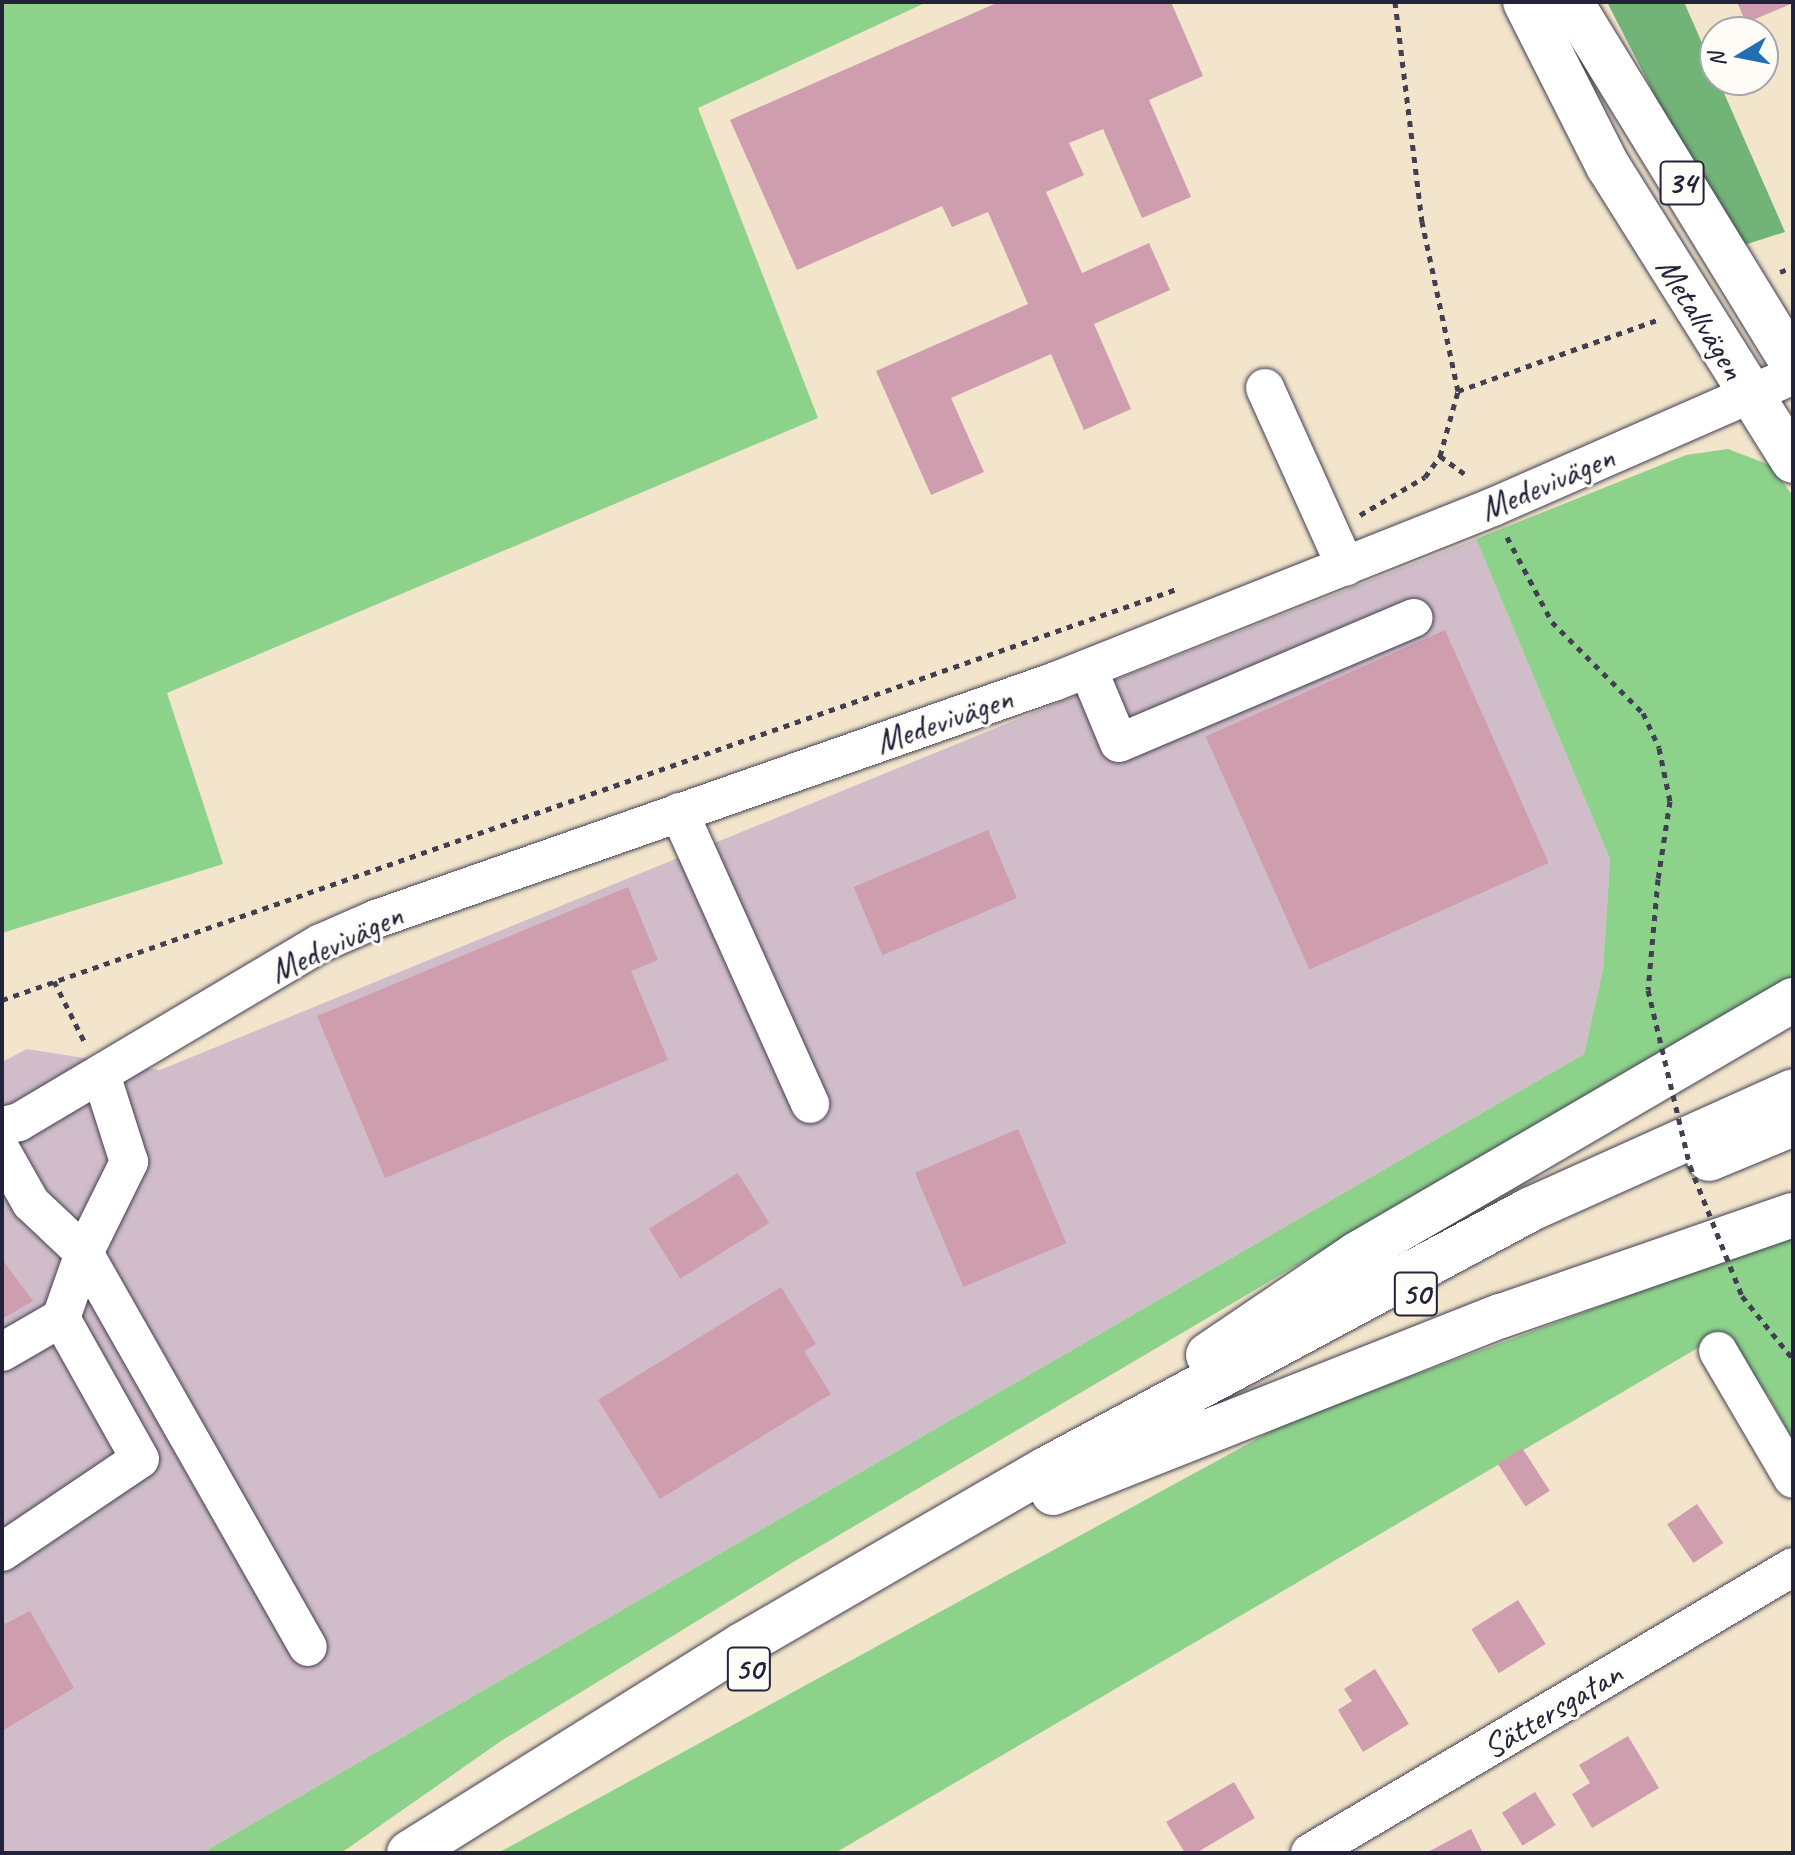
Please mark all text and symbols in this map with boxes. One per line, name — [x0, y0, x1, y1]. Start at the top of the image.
north arrow — [1699, 16, 1779, 96]
text: N — [1702, 51, 1732, 69]
road number: 34 — [1658, 155, 1706, 211]
street label: Metallvägen — [1648, 249, 1754, 387]
street label: Medevivägen — [1474, 436, 1620, 530]
street label: Medevivägen — [870, 678, 1018, 762]
street label: Medevivägen — [263, 894, 409, 992]
road number: 50 — [1392, 1266, 1440, 1322]
road number: 50 — [725, 1641, 773, 1697]
street label: Sättersgatan — [1475, 1653, 1629, 1767]

